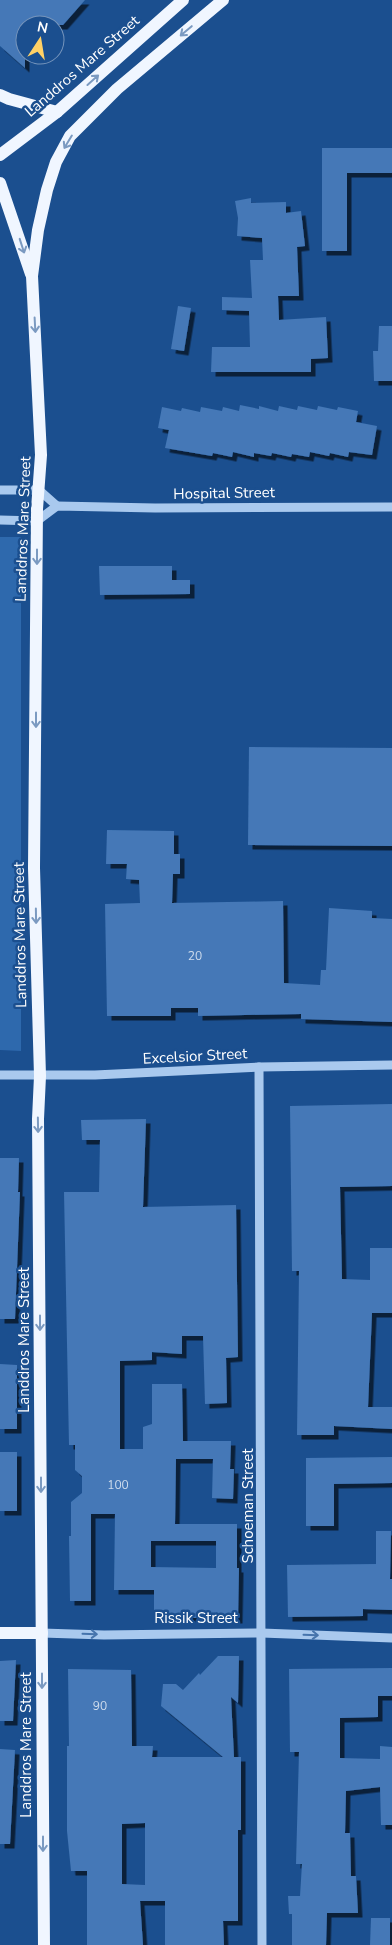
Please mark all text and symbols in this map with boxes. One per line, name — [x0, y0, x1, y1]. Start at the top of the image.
street label: Landdros Mare Street — [20, 10, 144, 121]
north arrow — [15, 15, 65, 65]
text: N — [35, 17, 50, 38]
one-way arrow — [180, 25, 193, 36]
one-way arrow — [86, 74, 99, 85]
one-way arrow — [62, 134, 72, 148]
one-way arrow — [18, 238, 27, 254]
one-way arrow — [30, 317, 39, 333]
street label: Landdros Mare Street — [10, 455, 36, 602]
street label: Hospital Street — [173, 482, 276, 504]
one-way arrow — [32, 549, 42, 565]
one-way arrow — [31, 712, 41, 728]
street label: Landdros Mare Street — [9, 861, 31, 1008]
one-way arrow — [32, 908, 41, 924]
house number: 20 — [188, 948, 202, 964]
street label: Excelsior Street — [142, 1043, 249, 1069]
one-way arrow — [34, 1116, 43, 1132]
street label: Landdros Mare Street — [14, 1266, 34, 1413]
one-way arrow — [35, 1314, 45, 1330]
street label: Schoeman Street — [238, 1448, 258, 1564]
one-way arrow — [36, 1476, 46, 1493]
house number: 100 — [107, 1477, 129, 1493]
street label: Rissik Street — [154, 1608, 239, 1628]
one-way arrow — [82, 1629, 98, 1639]
one-way arrow — [302, 1630, 319, 1640]
street label: Landdros Mare Street — [16, 1671, 36, 1818]
one-way arrow — [37, 1673, 47, 1689]
house number: 90 — [93, 1698, 107, 1714]
one-way arrow — [38, 1836, 48, 1852]

